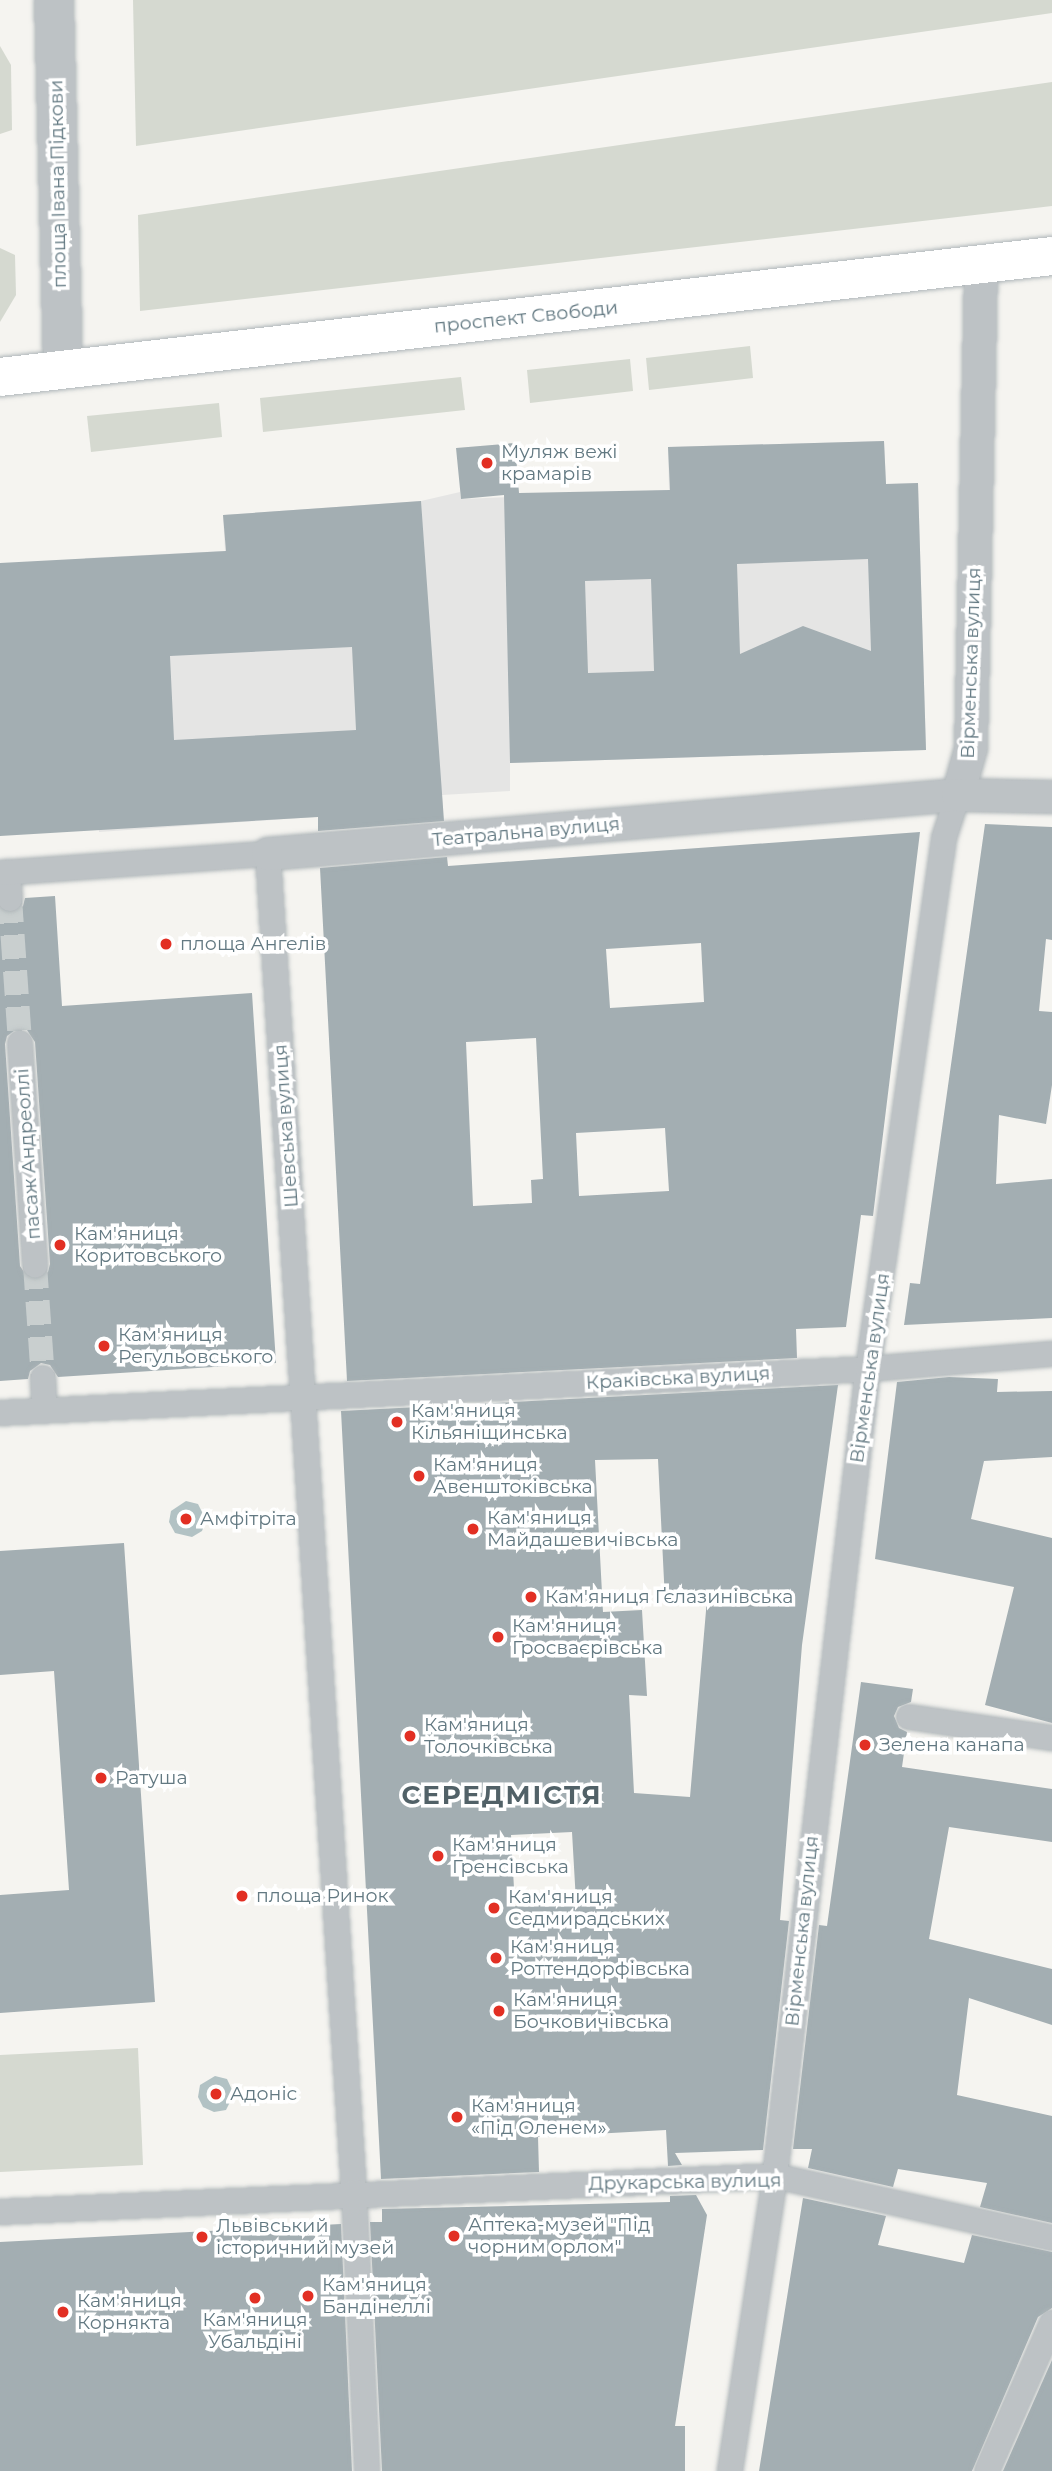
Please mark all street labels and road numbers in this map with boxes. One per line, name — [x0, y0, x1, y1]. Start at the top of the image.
street label: площа Івана Підкови — [45, 80, 71, 288]
street label: проспект Свободи — [433, 296, 619, 338]
street label: Вірменська вулиця — [956, 567, 986, 759]
street label: Театральна вулиця — [431, 812, 621, 852]
street label: Шевська вулиця — [269, 1044, 303, 1208]
street label: пасаж Андреоллі — [11, 1068, 45, 1240]
street label: Вірменська вулиця — [845, 1272, 895, 1464]
street label: Краківська вулиця — [585, 1362, 771, 1394]
street label: Вірменська вулиця — [781, 1835, 823, 2027]
street label: Друкарська вулиця — [588, 2169, 782, 2195]

